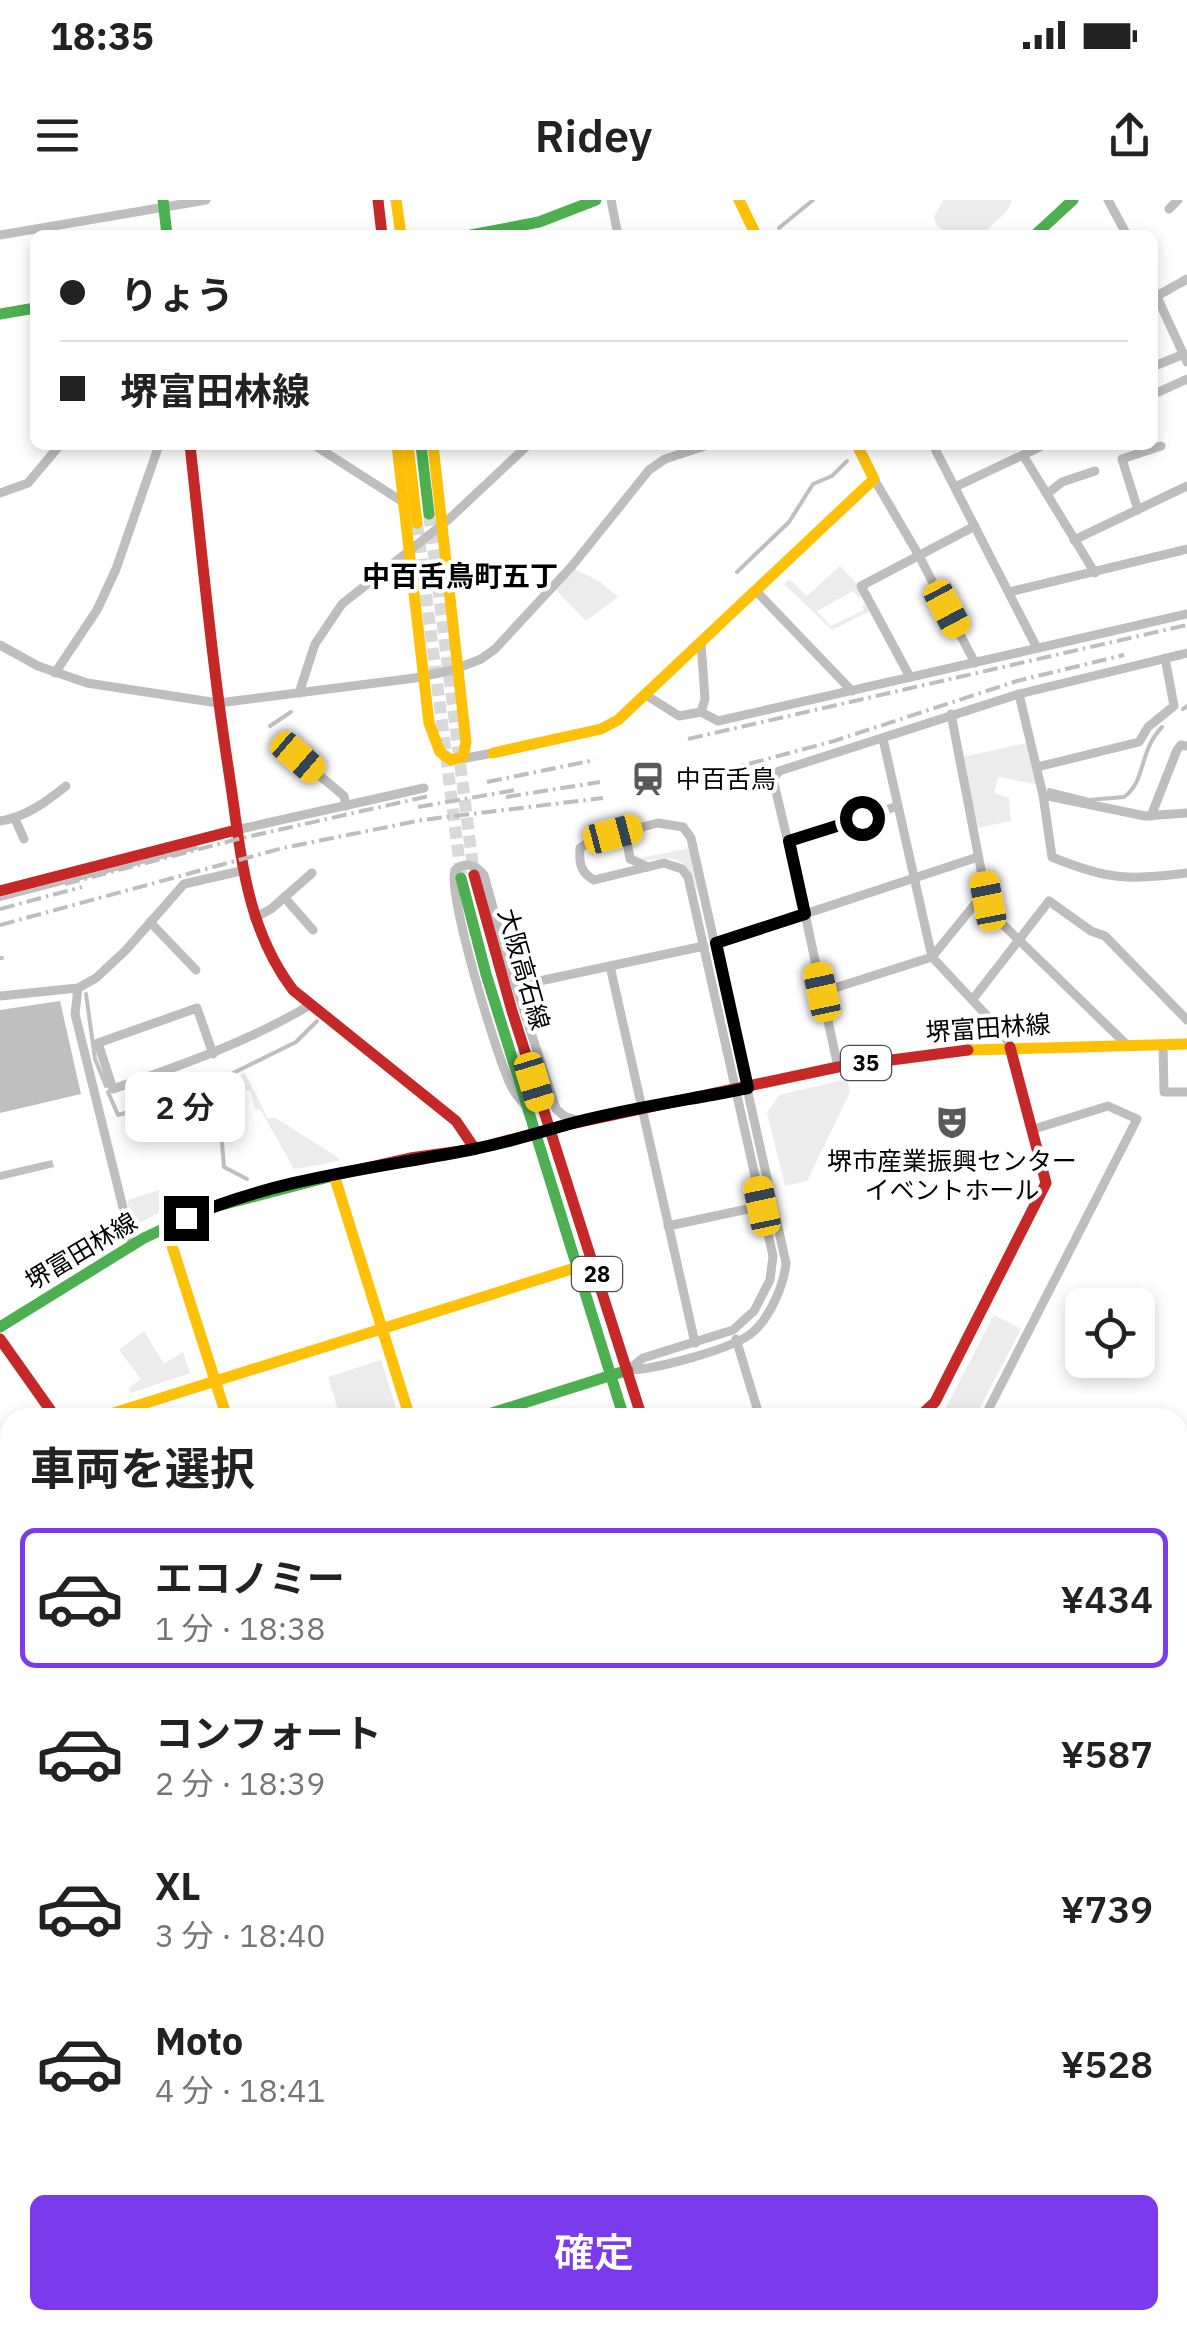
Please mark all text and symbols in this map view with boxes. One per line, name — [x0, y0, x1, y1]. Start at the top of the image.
text: 18:35 — [50, 11, 154, 60]
text: Ridey — [535, 106, 652, 164]
icon: menu — [30, 108, 85, 163]
icon: share — [1102, 108, 1157, 163]
text: りょう — [120, 270, 234, 319]
text: 堺富田林線 — [120, 366, 310, 415]
district label: 中百舌鳥町五丁 — [362, 557, 558, 594]
car — [920, 575, 974, 643]
car — [266, 726, 330, 788]
station icon: 中百舌鳥 — [629, 760, 667, 798]
place label: 中百舌鳥 — [676, 762, 776, 795]
route start — [840, 796, 885, 841]
car — [580, 812, 646, 856]
car — [968, 869, 1008, 933]
street label: 大阪高石線 — [491, 904, 558, 1033]
car — [801, 960, 843, 1024]
street label: 堺富田林線 — [924, 1007, 1051, 1048]
road number: 35 — [841, 1046, 891, 1080]
car — [511, 1049, 557, 1115]
callout: 2 分 — [126, 1073, 246, 1143]
text: 2 分 — [156, 1086, 214, 1128]
theatre icon: 堺市産業振興センター イベントホール — [933, 1103, 971, 1141]
place label: 堺市産業振興センター イベントホール — [827, 1144, 1077, 1206]
car — [741, 1174, 783, 1238]
route end — [164, 1196, 209, 1241]
street label: 堺富田林線 — [19, 1204, 143, 1297]
road number: 28 — [572, 1257, 622, 1291]
map controls — [1065, 1288, 1155, 1378]
button: locate — [1065, 1288, 1155, 1378]
text: 車両を選択 — [30, 1439, 255, 1497]
icon: car — [35, 1553, 125, 1643]
text: エコノミー — [155, 1553, 345, 1602]
text: ¥434 — [1060, 1574, 1153, 1623]
text: 1 分 · 18:38 — [155, 1607, 325, 1649]
icon: car — [35, 1708, 125, 1798]
text: コンフォート — [155, 1708, 382, 1757]
text: ¥587 — [1060, 1729, 1153, 1778]
text: 2 分 · 18:39 — [155, 1762, 325, 1804]
text: XL — [155, 1861, 201, 1910]
icon: car — [35, 1863, 125, 1953]
text: ¥739 — [1060, 1884, 1153, 1933]
text: 3 分 · 18:40 — [155, 1914, 325, 1956]
text: Moto — [155, 2016, 243, 2065]
icon: car — [35, 2018, 125, 2108]
text: ¥528 — [1060, 2039, 1153, 2088]
text: 4 分 · 18:41 — [155, 2069, 325, 2111]
button: 確定 — [30, 2195, 1158, 2310]

